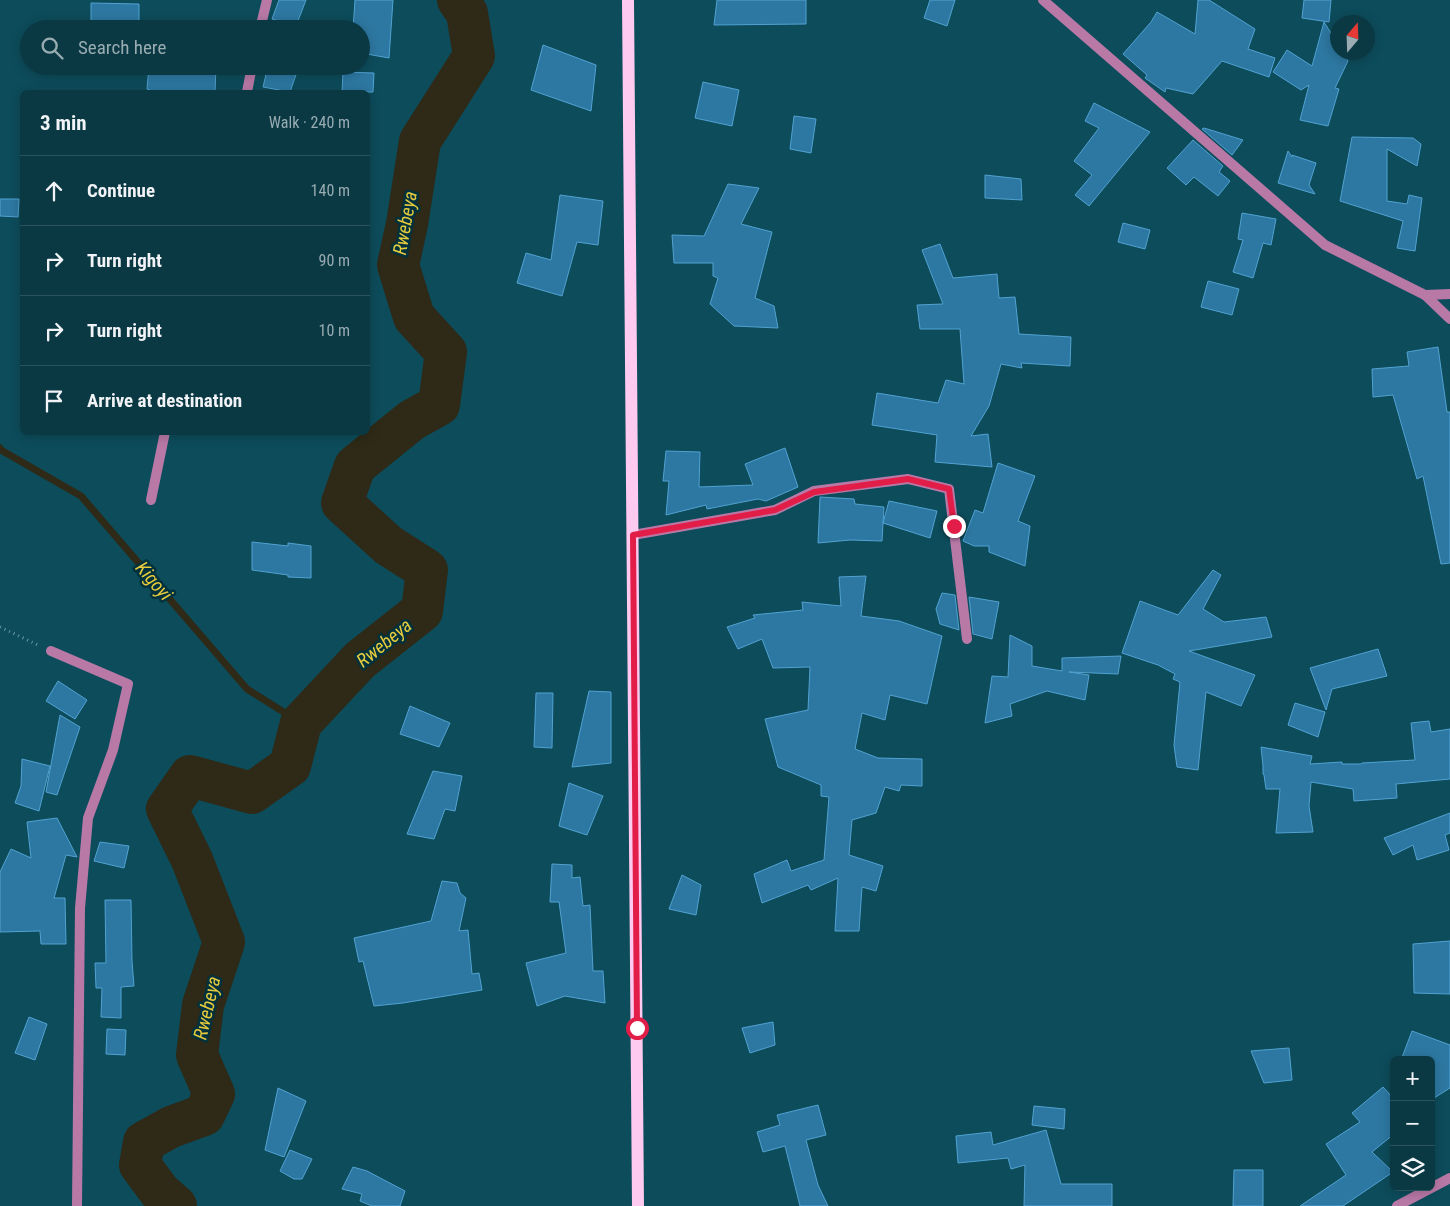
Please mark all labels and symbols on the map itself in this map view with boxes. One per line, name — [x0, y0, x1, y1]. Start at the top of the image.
north arrow — [1330, 15, 1375, 60]
water label: Rwebeya — [388, 189, 422, 257]
route end — [943, 515, 966, 538]
water label: Kigoyi — [131, 557, 178, 606]
water label: Rwebeya — [352, 614, 416, 672]
water label: Rwebeya — [189, 974, 225, 1042]
route start — [626, 1017, 649, 1040]

